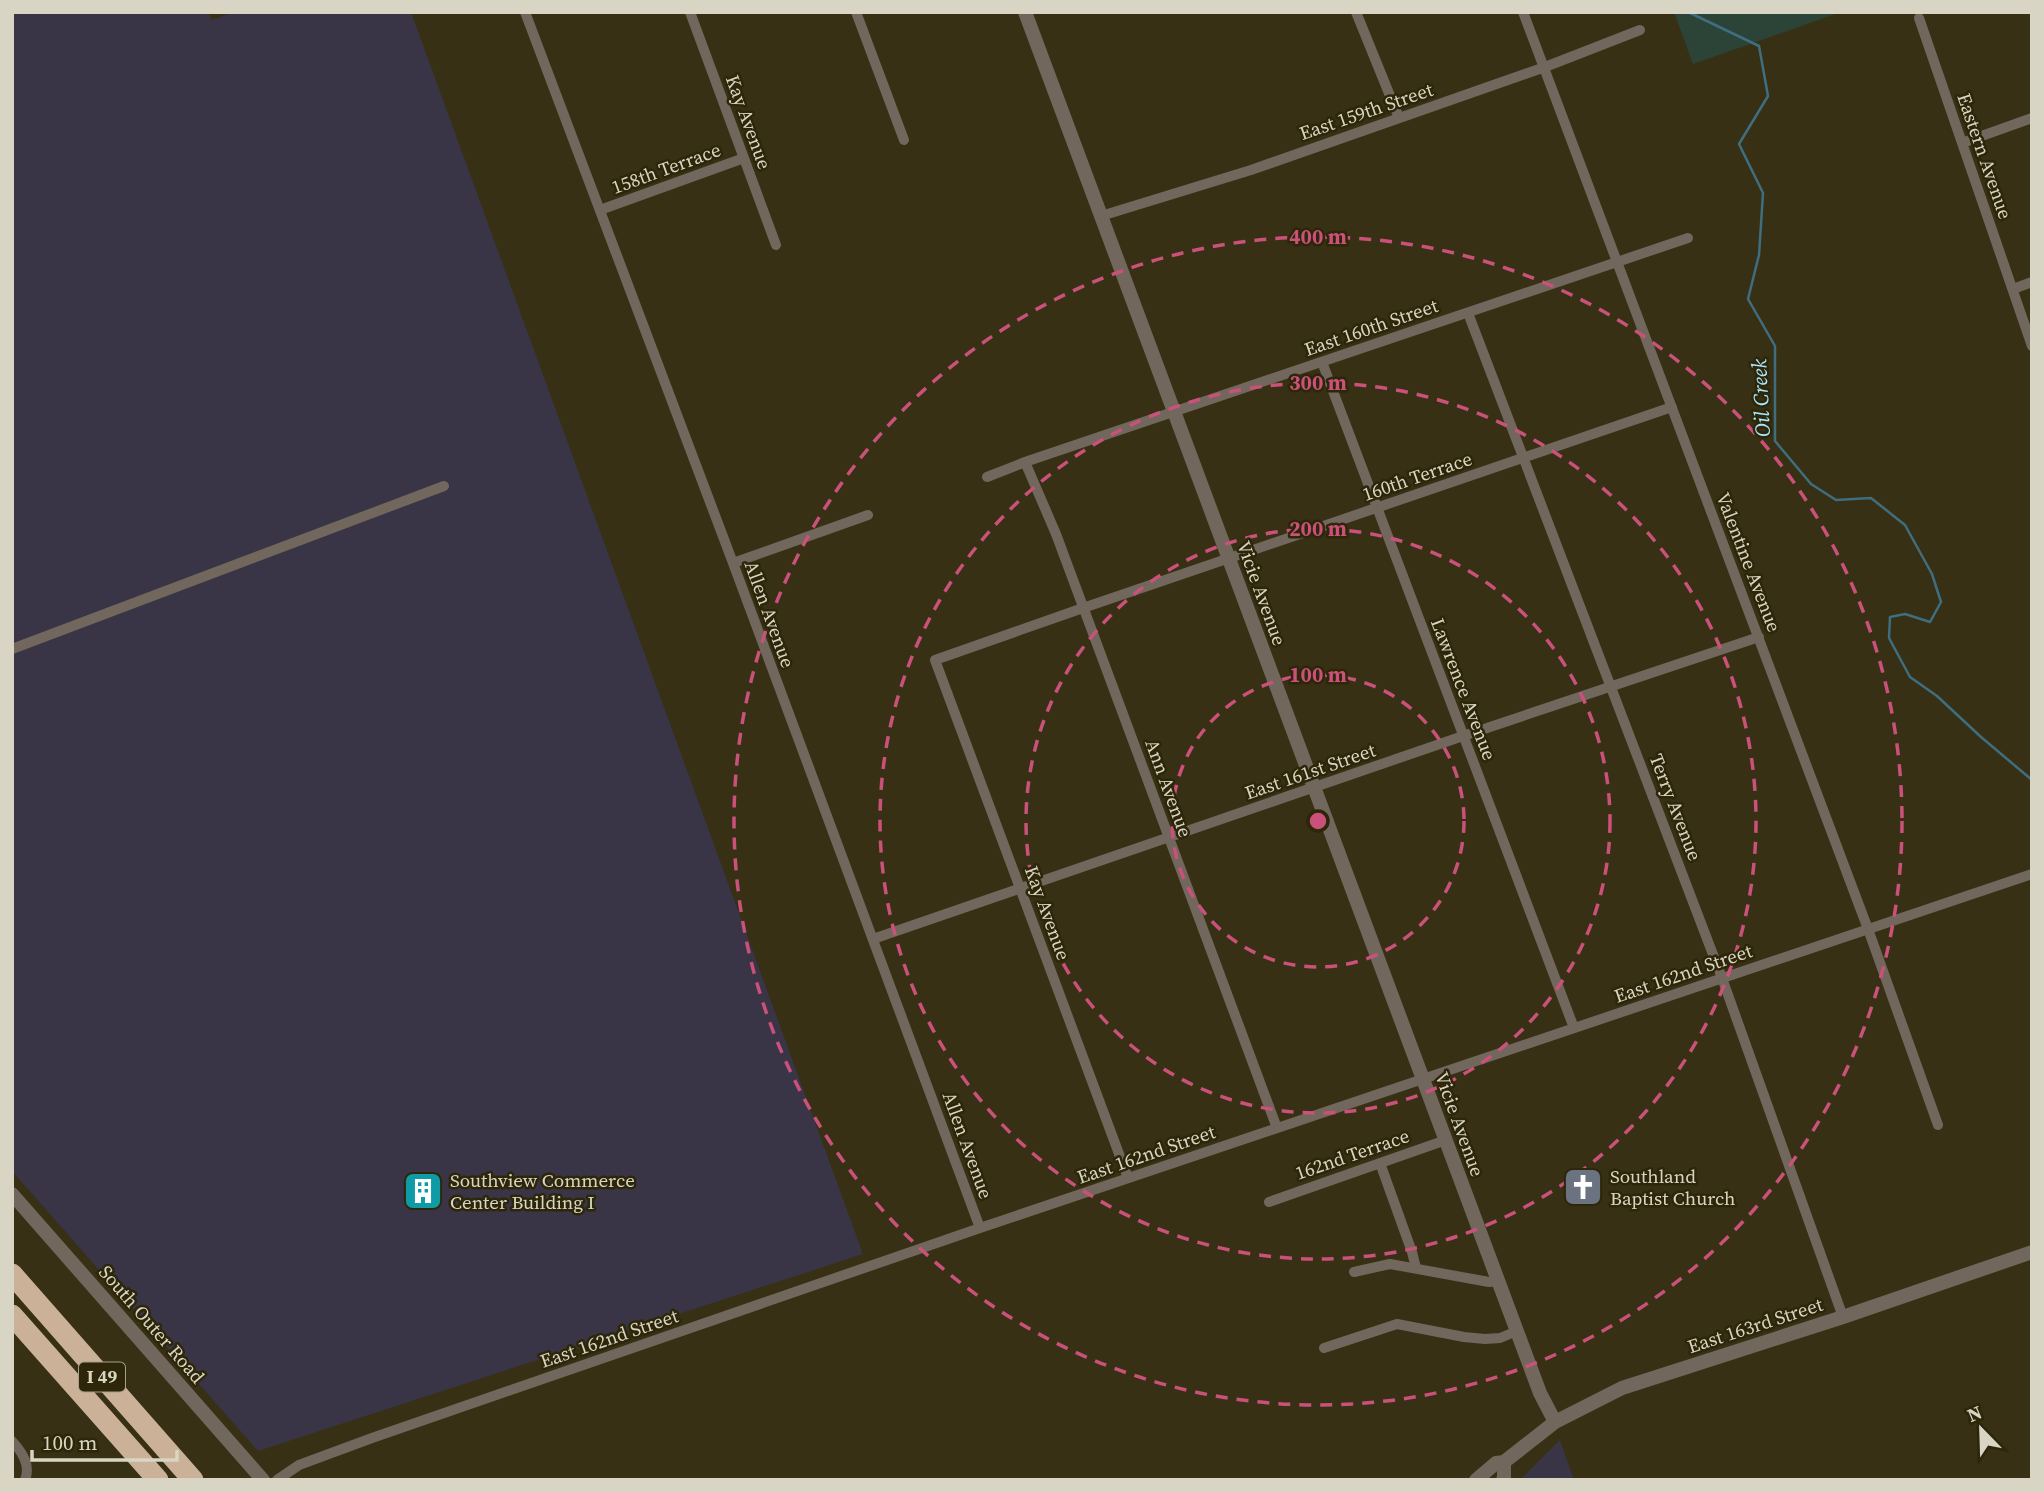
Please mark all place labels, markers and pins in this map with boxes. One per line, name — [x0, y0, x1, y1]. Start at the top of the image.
centre of rings — [1306, 809, 1330, 833]
place label: Southland Baptist Church — [1610, 1163, 1736, 1211]
church icon: Southland Baptist Church — [1562, 1166, 1604, 1208]
place label: Southview Commerce Center Building I — [450, 1167, 635, 1215]
building icon: Southview Commerce Center Building I — [402, 1170, 444, 1212]

